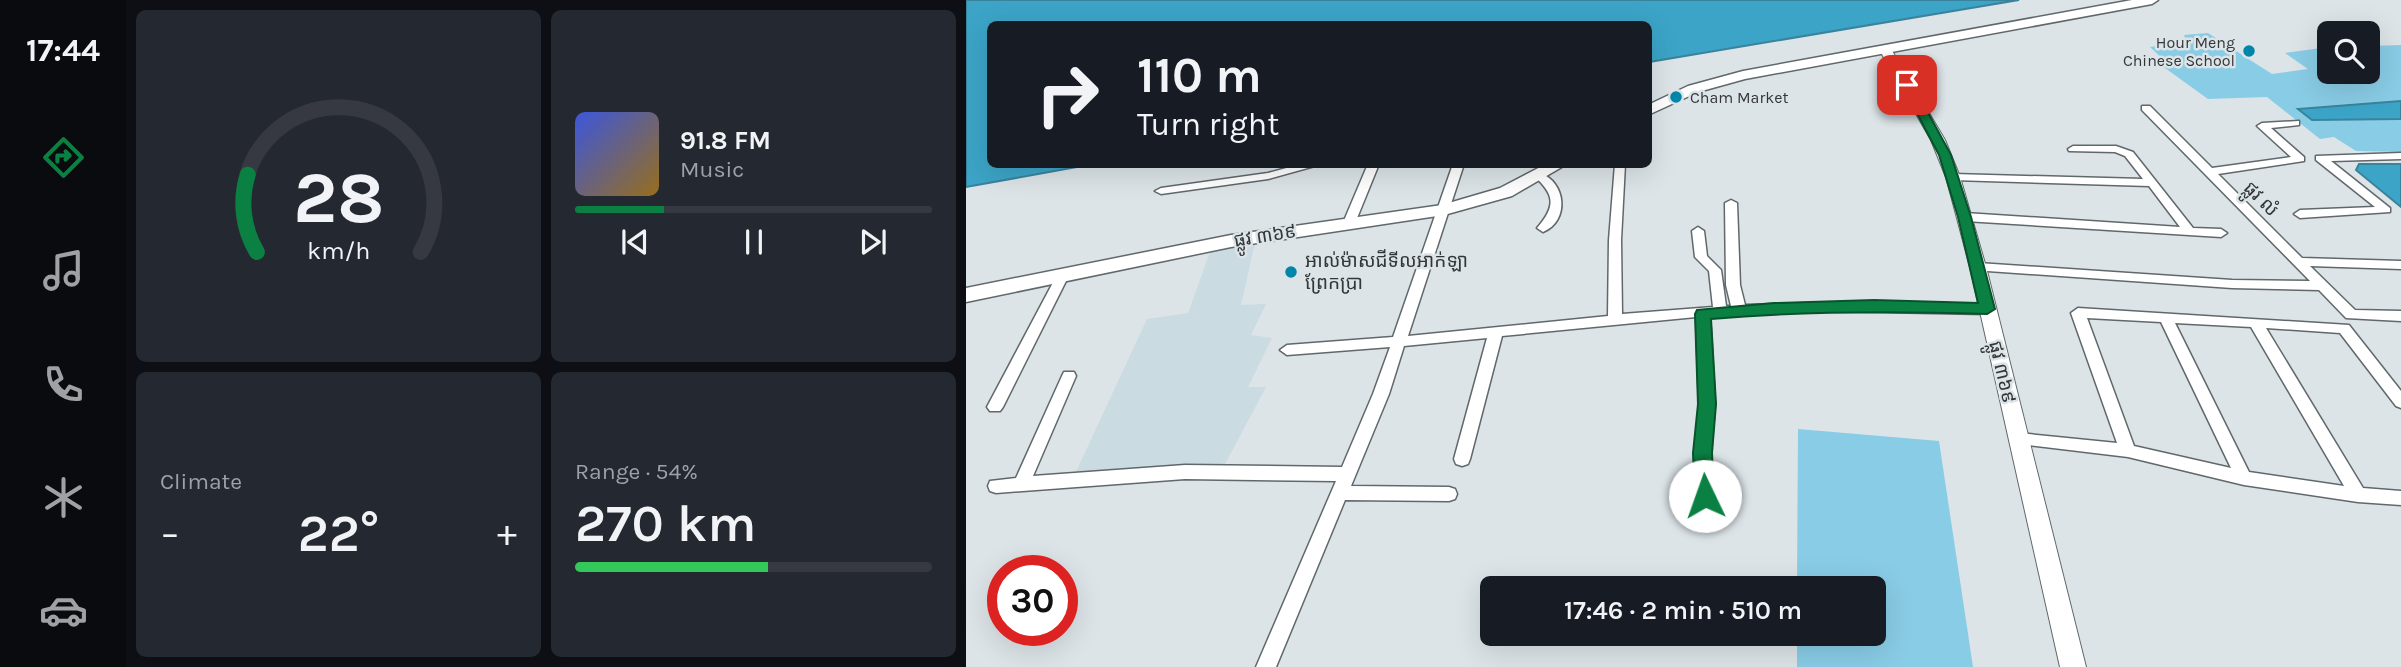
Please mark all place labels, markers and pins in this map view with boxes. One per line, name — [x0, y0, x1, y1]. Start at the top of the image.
place label: Hour Meng Chinese School — [2123, 33, 2235, 70]
marker: Hour Meng Chinese School — [2241, 43, 2257, 59]
pin — [1877, 55, 1937, 115]
place label: Cham Market — [1690, 88, 1788, 107]
marker: Cham Market — [1668, 89, 1684, 105]
place label: អាល់ម៉ាសជីទីលអាក់ឡា ព្រែកប្រា — [1305, 249, 1468, 294]
marker: អាល់ម៉ាសជីទីលអាក់ឡា ព្រែកប្រា — [1283, 264, 1299, 280]

